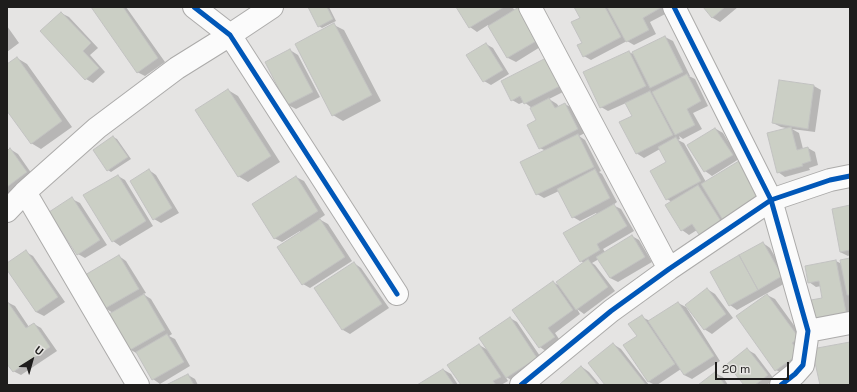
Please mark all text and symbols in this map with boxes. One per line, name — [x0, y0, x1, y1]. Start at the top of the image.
north arrow — [12, 340, 52, 380]
text: U — [32, 343, 46, 358]
scale bar — [717, 354, 791, 380]
text: 20 m — [722, 361, 750, 377]

